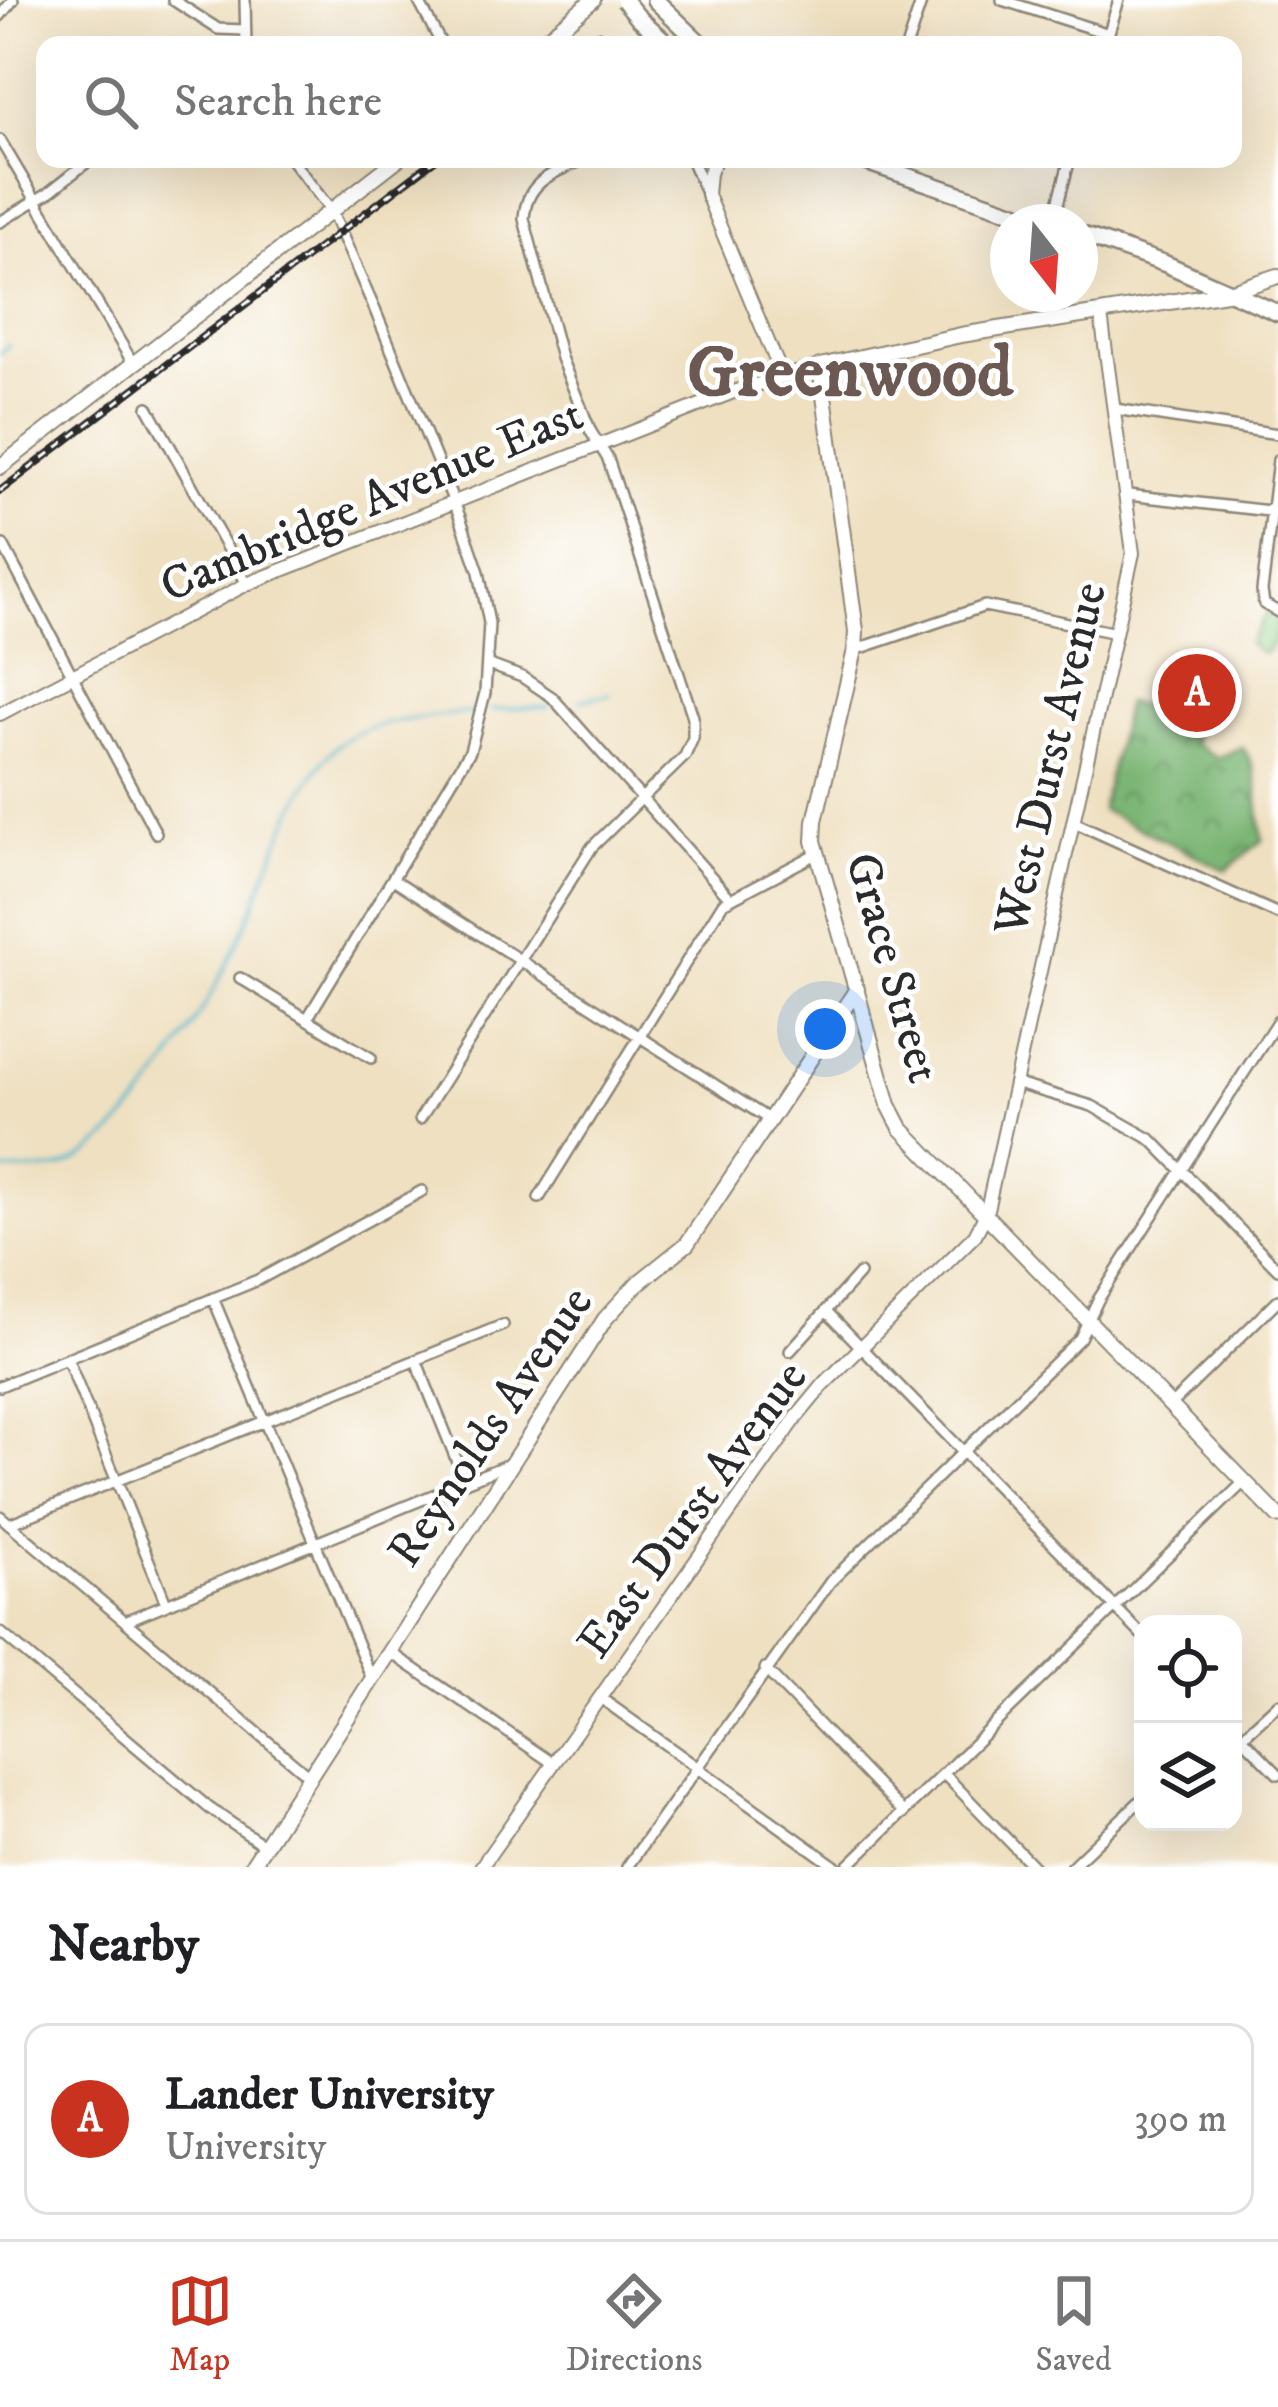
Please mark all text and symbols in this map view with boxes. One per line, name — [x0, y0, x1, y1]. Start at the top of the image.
search box — [36, 36, 1242, 168]
icon: search — [78, 69, 144, 135]
text: Search here — [174, 74, 382, 130]
north arrow — [990, 204, 1098, 312]
district label: Greenwood — [687, 329, 1015, 419]
street label: Cambridge Avenue East — [152, 385, 592, 617]
street label: West Durst Avenue — [981, 577, 1121, 942]
pin: A — [1158, 648, 1236, 738]
street label: Grace Street — [831, 846, 953, 1090]
your location — [795, 999, 855, 1059]
street label: Reynolds Avenue — [375, 1275, 607, 1579]
street label: East Durst Avenue — [565, 1350, 821, 1670]
map controls — [1134, 1615, 1242, 1831]
button: locate — [1134, 1615, 1242, 1723]
button: layers — [1134, 1723, 1242, 1831]
text: Nearby — [48, 1913, 199, 1977]
text: Lander University — [165, 2067, 494, 2123]
text: A — [78, 2095, 102, 2144]
text: 390 m — [1134, 2095, 1227, 2144]
text: University — [165, 2123, 326, 2172]
tab: Map — [167, 2268, 233, 2381]
tab: Directions — [566, 2268, 702, 2381]
tab: Saved — [1036, 2268, 1111, 2381]

